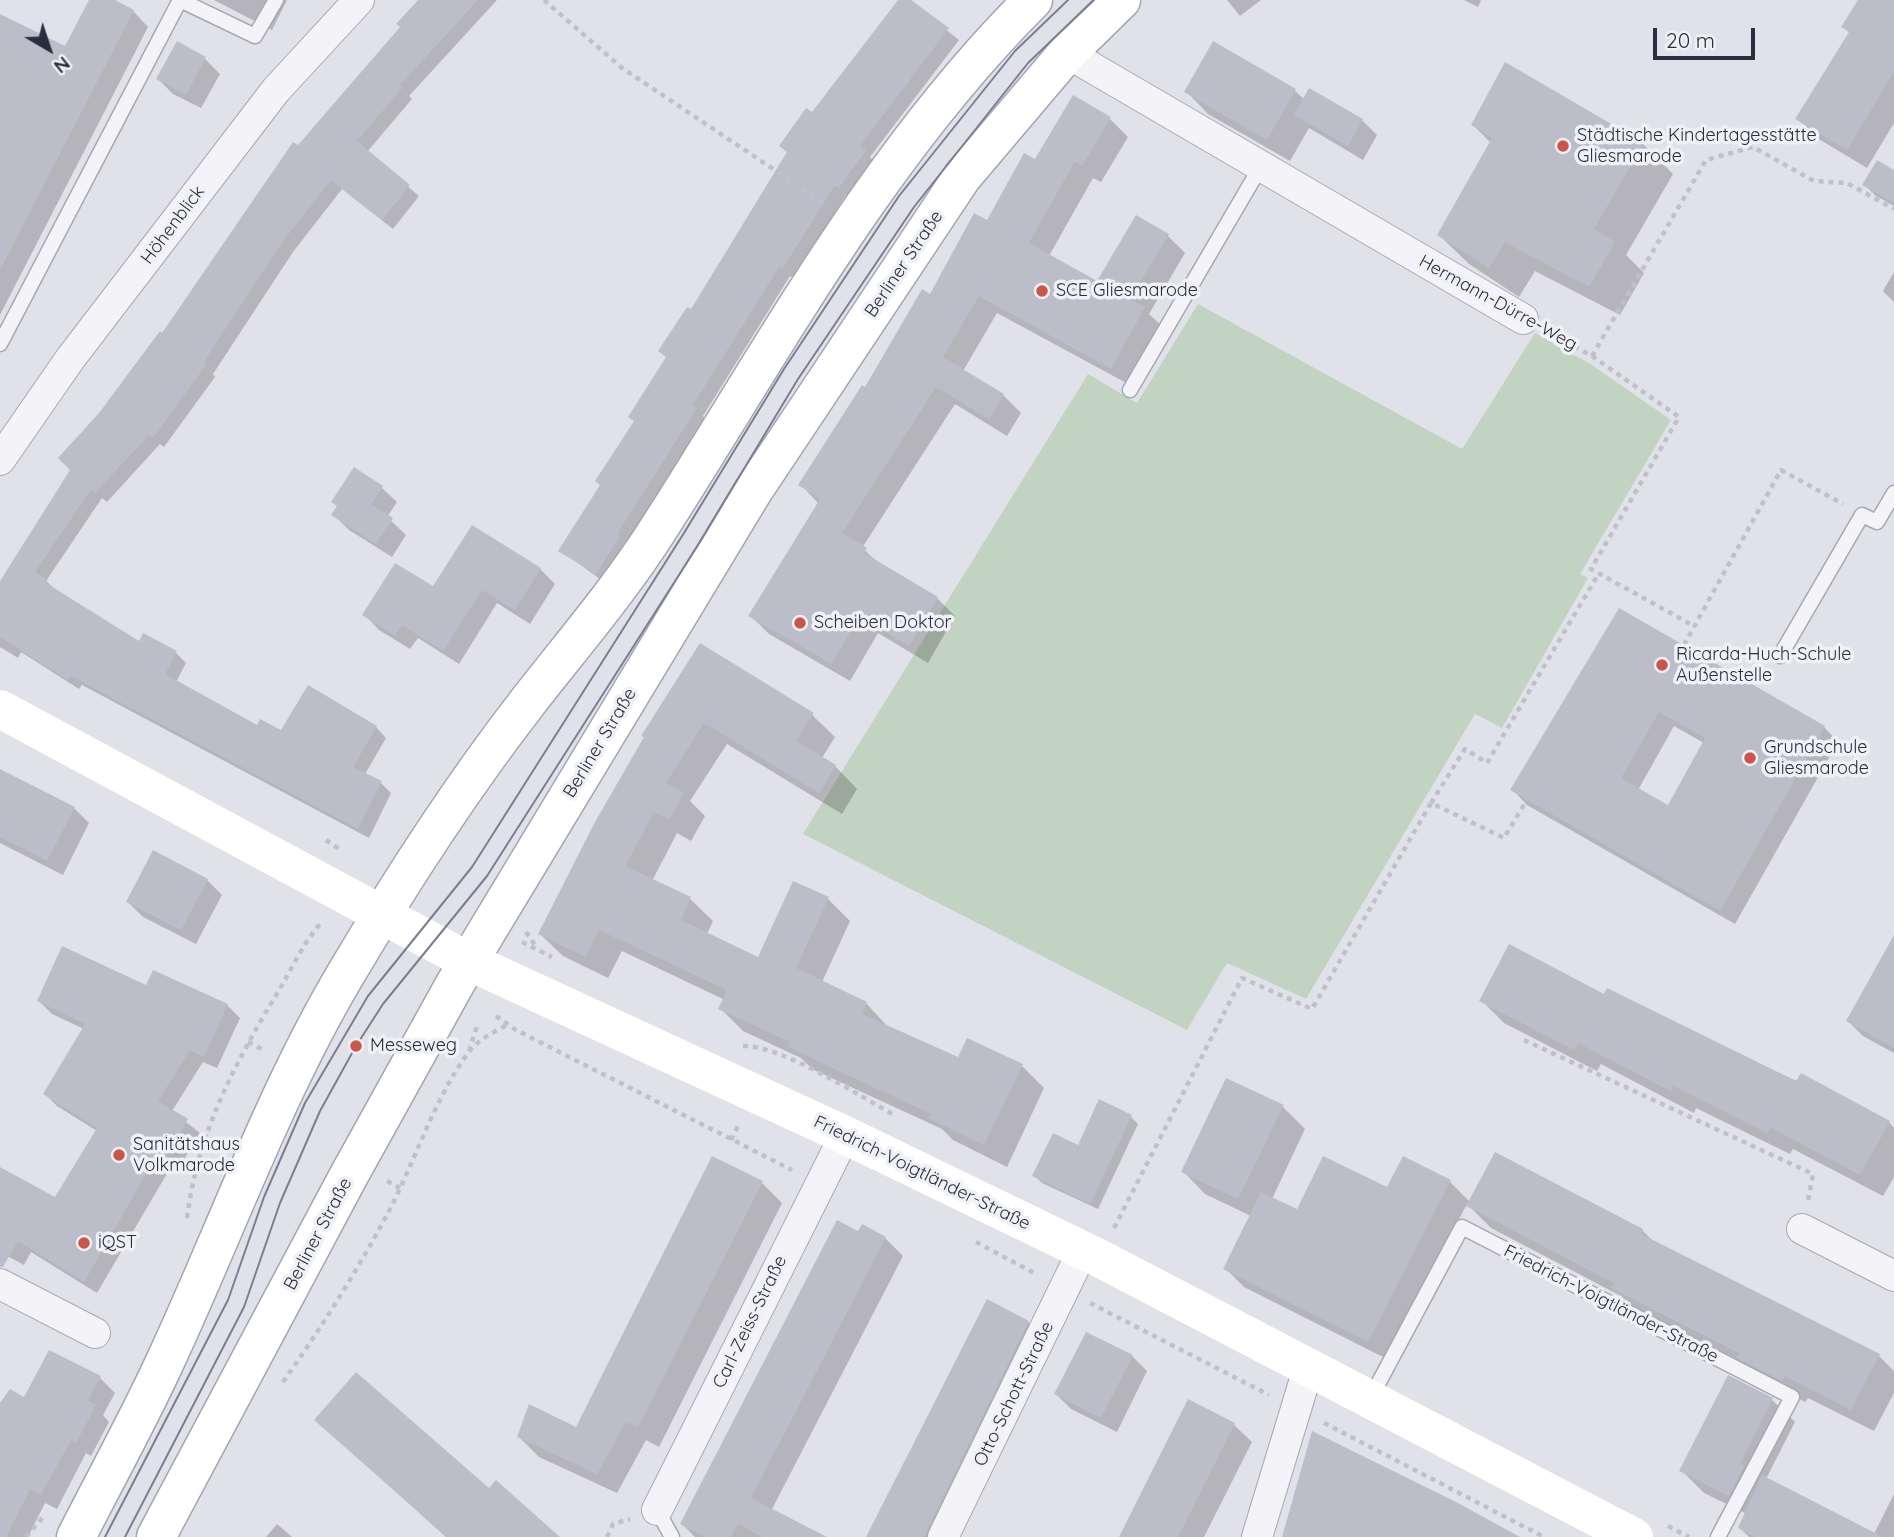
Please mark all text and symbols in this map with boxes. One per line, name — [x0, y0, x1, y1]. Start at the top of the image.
north arrow — [14, 14, 84, 84]
scale bar — [1656, 14, 1758, 58]
text: 20 m — [1666, 27, 1715, 53]
text: N — [49, 52, 75, 79]
place label: Städtische Kindertagesstätte Gliesmarode — [1577, 125, 1817, 168]
marker: Städtische Kindertagesstätte Gliesmarode — [1555, 138, 1571, 154]
street label: Höhenblick — [137, 182, 209, 268]
street label: Berliner Straße — [860, 207, 948, 321]
street label: Hermann-Dürre-Weg — [1415, 251, 1581, 355]
place label: SCE Gliesmarode — [1056, 280, 1198, 302]
marker: SCE Gliesmarode — [1034, 283, 1050, 299]
place label: Scheiben Doktor — [814, 612, 951, 634]
marker: Scheiben Doktor — [792, 615, 808, 631]
place label: Ricarda-Huch-Schule Außenstelle — [1676, 644, 1851, 686]
marker: Ricarda-Huch-Schule Außenstelle — [1654, 657, 1670, 673]
street label: Berliner Straße — [559, 684, 641, 802]
place label: Grundschule Gliesmarode — [1764, 737, 1869, 780]
marker: Grundschule Gliesmarode — [1742, 750, 1758, 766]
place label: Messeweg — [370, 1035, 457, 1057]
marker: Messeweg — [348, 1038, 364, 1054]
street label: Friedrich-Voigtländer-Straße — [810, 1111, 1034, 1235]
place label: Sanitätshaus Volkmarode — [133, 1134, 240, 1176]
marker: Sanitätshaus Volkmarode — [111, 1147, 127, 1163]
street label: Berliner Straße — [279, 1174, 357, 1294]
place label: iQST — [98, 1232, 137, 1254]
marker: iQST — [76, 1235, 92, 1251]
street label: Friedrich-Voigtländer-Straße — [1500, 1240, 1722, 1368]
street label: Carl-Zeiss-Straße — [708, 1252, 792, 1392]
street label: Otto-Schott-Straße — [970, 1318, 1058, 1470]

